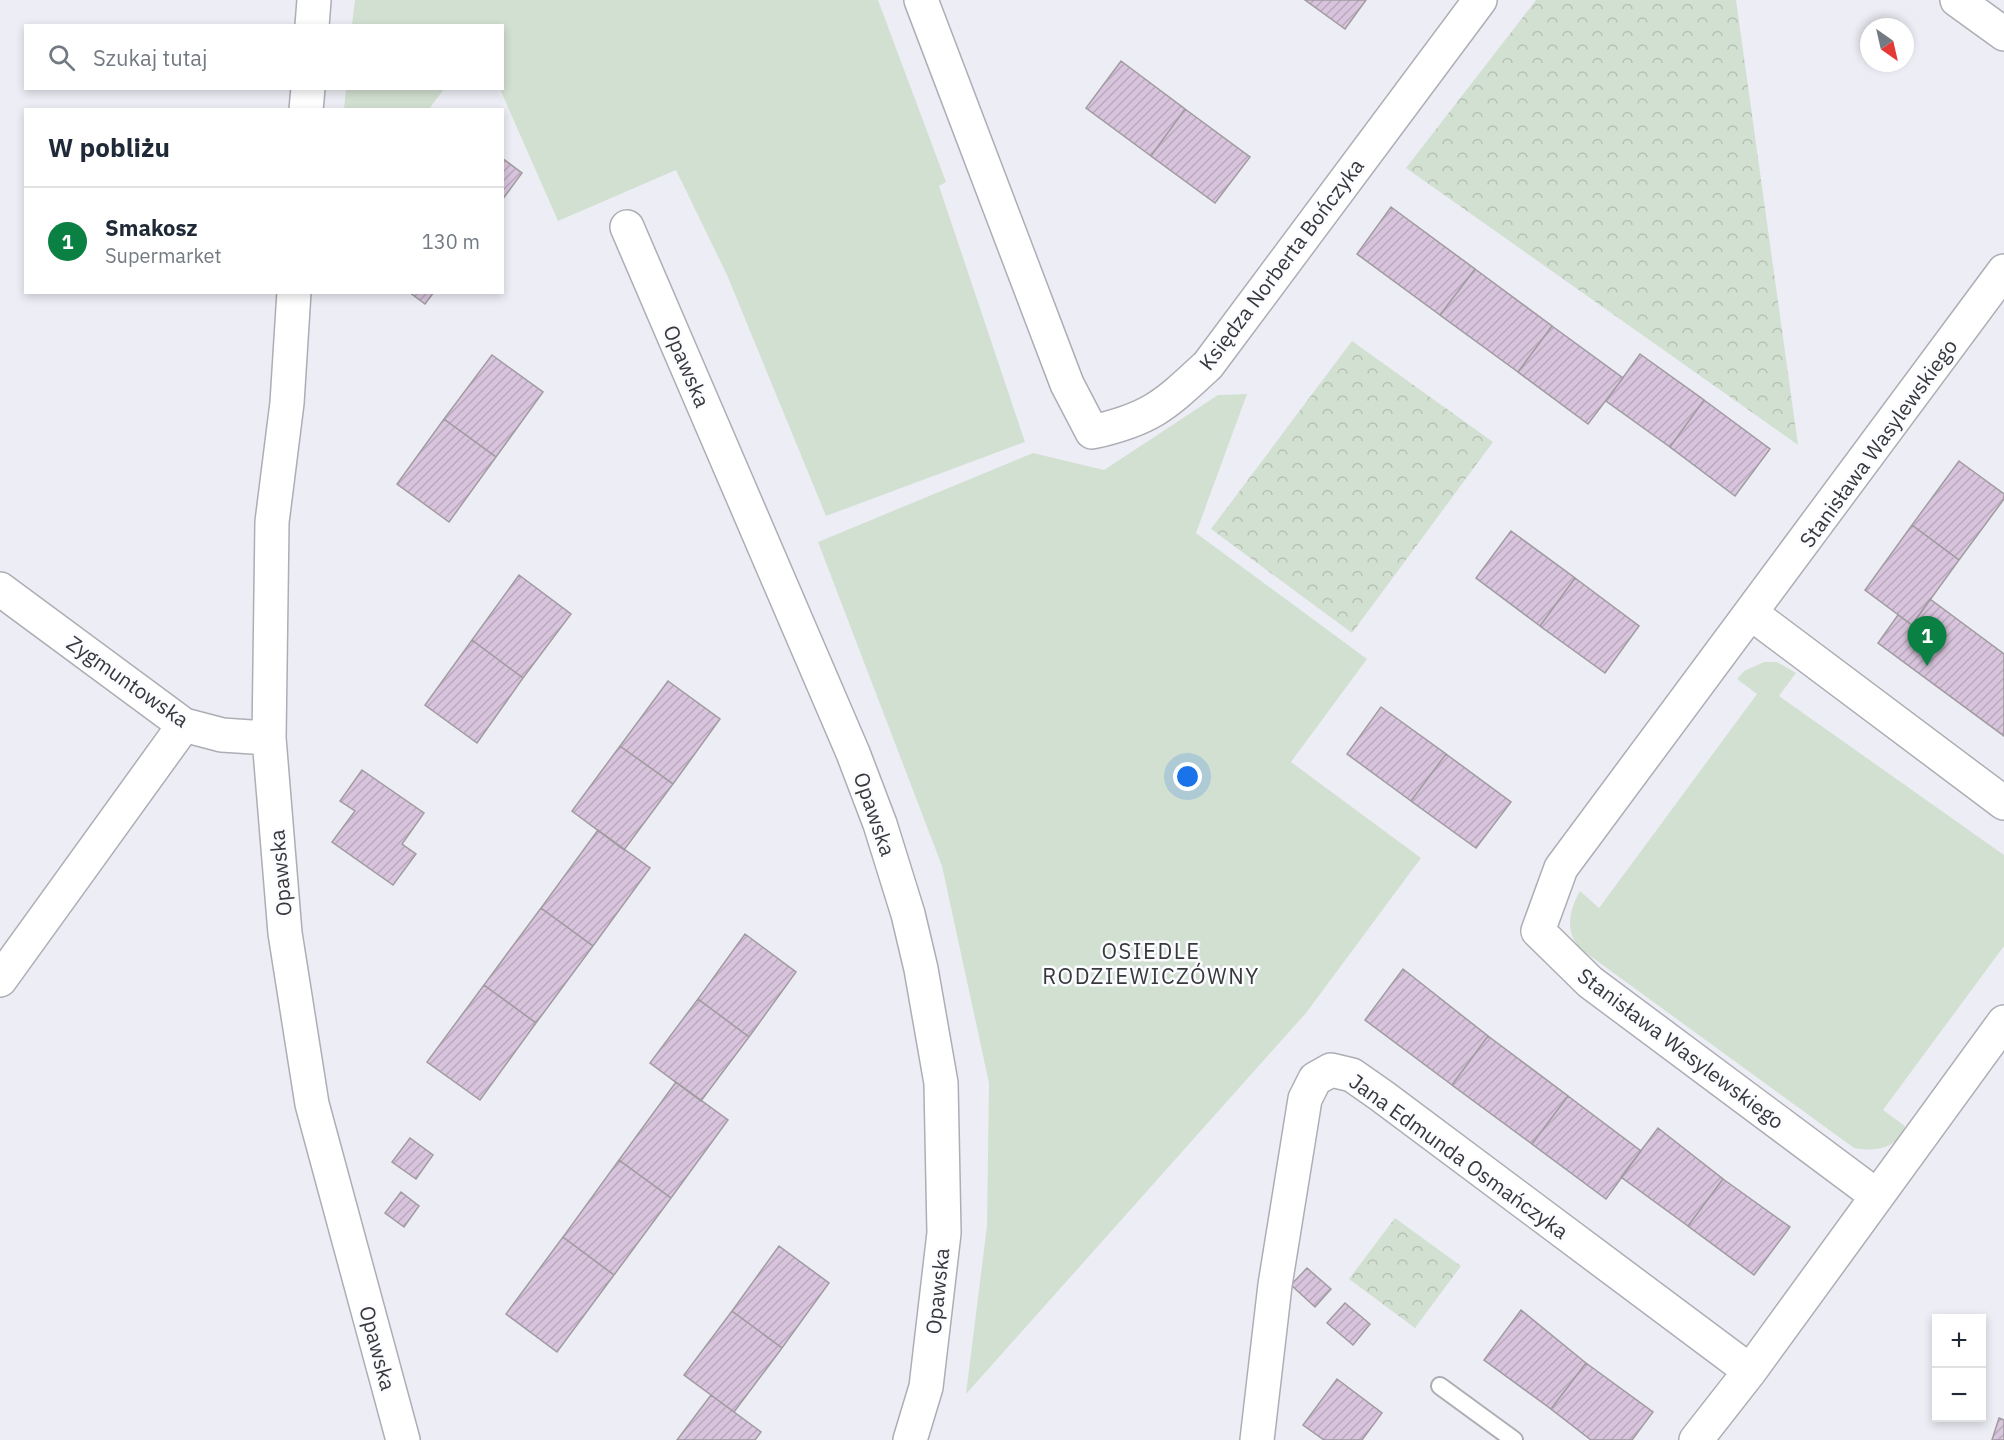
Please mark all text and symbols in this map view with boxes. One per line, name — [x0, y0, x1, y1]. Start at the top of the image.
north arrow — [1860, 18, 1914, 72]
search box — [24, 24, 504, 90]
icon: search — [45, 41, 78, 74]
text: Szukaj tutaj — [93, 43, 208, 72]
text: W pobliżu — [48, 130, 170, 164]
street label: Księdza Norberta Bończyka — [1192, 152, 1370, 376]
text: Smakosz — [105, 213, 198, 242]
text: 1 — [62, 228, 74, 255]
text: 130 m — [422, 228, 480, 255]
text: Supermarket — [105, 242, 222, 269]
street label: Opawska — [657, 321, 717, 411]
street label: Stanisława Wasylewskiego — [1793, 333, 1963, 553]
pin: 1 — [1908, 616, 1946, 666]
street label: Zygmuntowska — [62, 629, 194, 733]
your location — [1173, 762, 1202, 791]
street label: Opawska — [848, 768, 902, 860]
street label: Opawska — [262, 829, 298, 917]
district label: OSIEDLE RODZIEWICZÓWNY — [1042, 936, 1260, 990]
street label: Stanisława Wasylewskiego — [1572, 961, 1790, 1135]
street label: Jana Edmunda Osmańczyka — [1344, 1067, 1574, 1245]
street label: Opawska — [919, 1246, 955, 1336]
street label: Opawska — [353, 1303, 403, 1393]
map controls — [1932, 1314, 1986, 1422]
button: + — [1932, 1314, 1986, 1368]
button: − — [1932, 1368, 1986, 1422]

